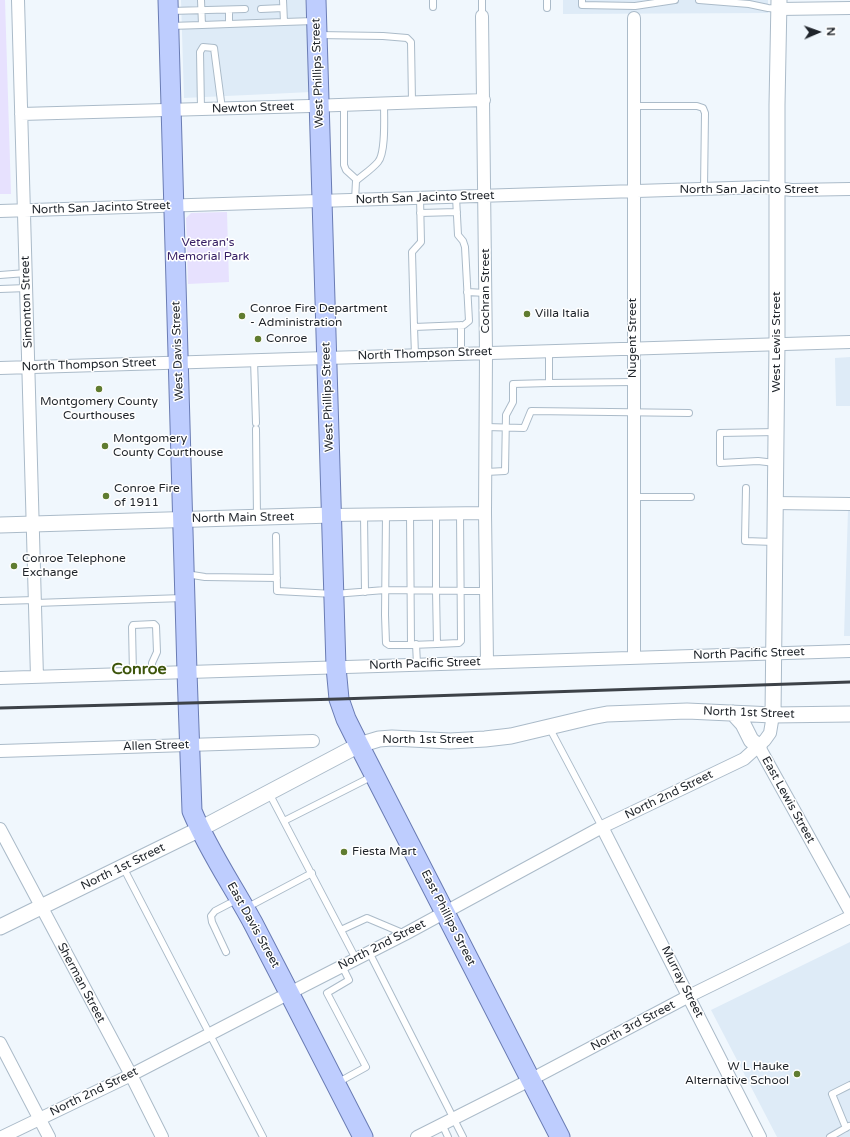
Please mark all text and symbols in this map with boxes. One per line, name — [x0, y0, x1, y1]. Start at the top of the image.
north arrow — [798, 12, 838, 52]
street label: West Phillips Street — [309, 18, 327, 128]
text: N — [824, 27, 837, 36]
street label: Newton Street — [212, 99, 294, 117]
street label: North San Jacinto Street — [679, 183, 819, 197]
street label: North San Jacinto Street — [355, 188, 495, 208]
street label: North San Jacinto Street — [31, 198, 171, 218]
park label: Veteran's Memorial Park — [167, 236, 249, 264]
street label: Cochran Street — [479, 248, 493, 334]
street label: Simonton Street — [18, 256, 36, 348]
street label: West Lewis Street — [770, 291, 784, 393]
street label: Nugent Street — [626, 298, 640, 378]
street label: West Davis Street — [169, 301, 187, 401]
place label: Conroe Fire Department - Administration — [250, 302, 387, 330]
place label: Villa Italia — [535, 307, 589, 321]
marker: Villa Italia — [522, 309, 532, 319]
marker: Conroe Fire Department - Administration — [237, 311, 247, 321]
place label: Conroe — [266, 332, 307, 346]
marker: Conroe — [253, 334, 263, 344]
street label: West Phillips Street — [319, 342, 337, 452]
street label: North Thompson Street — [357, 344, 493, 364]
street label: North Thompson Street — [21, 355, 157, 375]
marker: Montgomery County Courthouses — [94, 384, 104, 394]
place label: Montgomery County Courthouses — [40, 395, 158, 423]
place label: Montgomery County Courthouse — [113, 432, 223, 460]
marker: Montgomery County Courthouse — [100, 441, 110, 451]
place label: Conroe Fire of 1911 — [114, 482, 180, 510]
marker: Conroe Fire of 1911 — [101, 491, 111, 501]
street label: North Main Street — [192, 510, 294, 526]
place label: Conroe Telephone Exchange — [22, 552, 126, 580]
marker: Conroe Telephone Exchange — [9, 561, 19, 571]
street label: North Pacific Street — [693, 645, 805, 663]
street label: North Pacific Street — [369, 655, 481, 673]
district label: Conroe — [111, 660, 167, 680]
street label: North 1st Street — [703, 704, 795, 722]
street label: North 1st Street — [382, 733, 474, 747]
street label: Allen Street — [123, 738, 189, 754]
street label: East Lewis Street — [758, 754, 818, 846]
street label: North 2nd Street — [623, 767, 715, 823]
street label: North 1st Street — [79, 840, 167, 894]
place label: Fiesta Mart — [352, 845, 417, 859]
marker: Fiesta Mart — [339, 847, 349, 857]
street label: East Phillips Street — [418, 868, 478, 968]
street label: East Davis Street — [223, 880, 283, 970]
street label: North 2nd Street — [336, 917, 428, 973]
street label: Sherman Street — [54, 941, 108, 1025]
street label: Murray Street — [658, 944, 706, 1020]
street label: North 3rd Street — [588, 998, 678, 1054]
place label: W L Hauke Alternative School — [685, 1060, 789, 1088]
street label: North 2nd Street — [48, 1064, 140, 1120]
marker: W L Hauke Alternative School — [792, 1069, 802, 1079]

